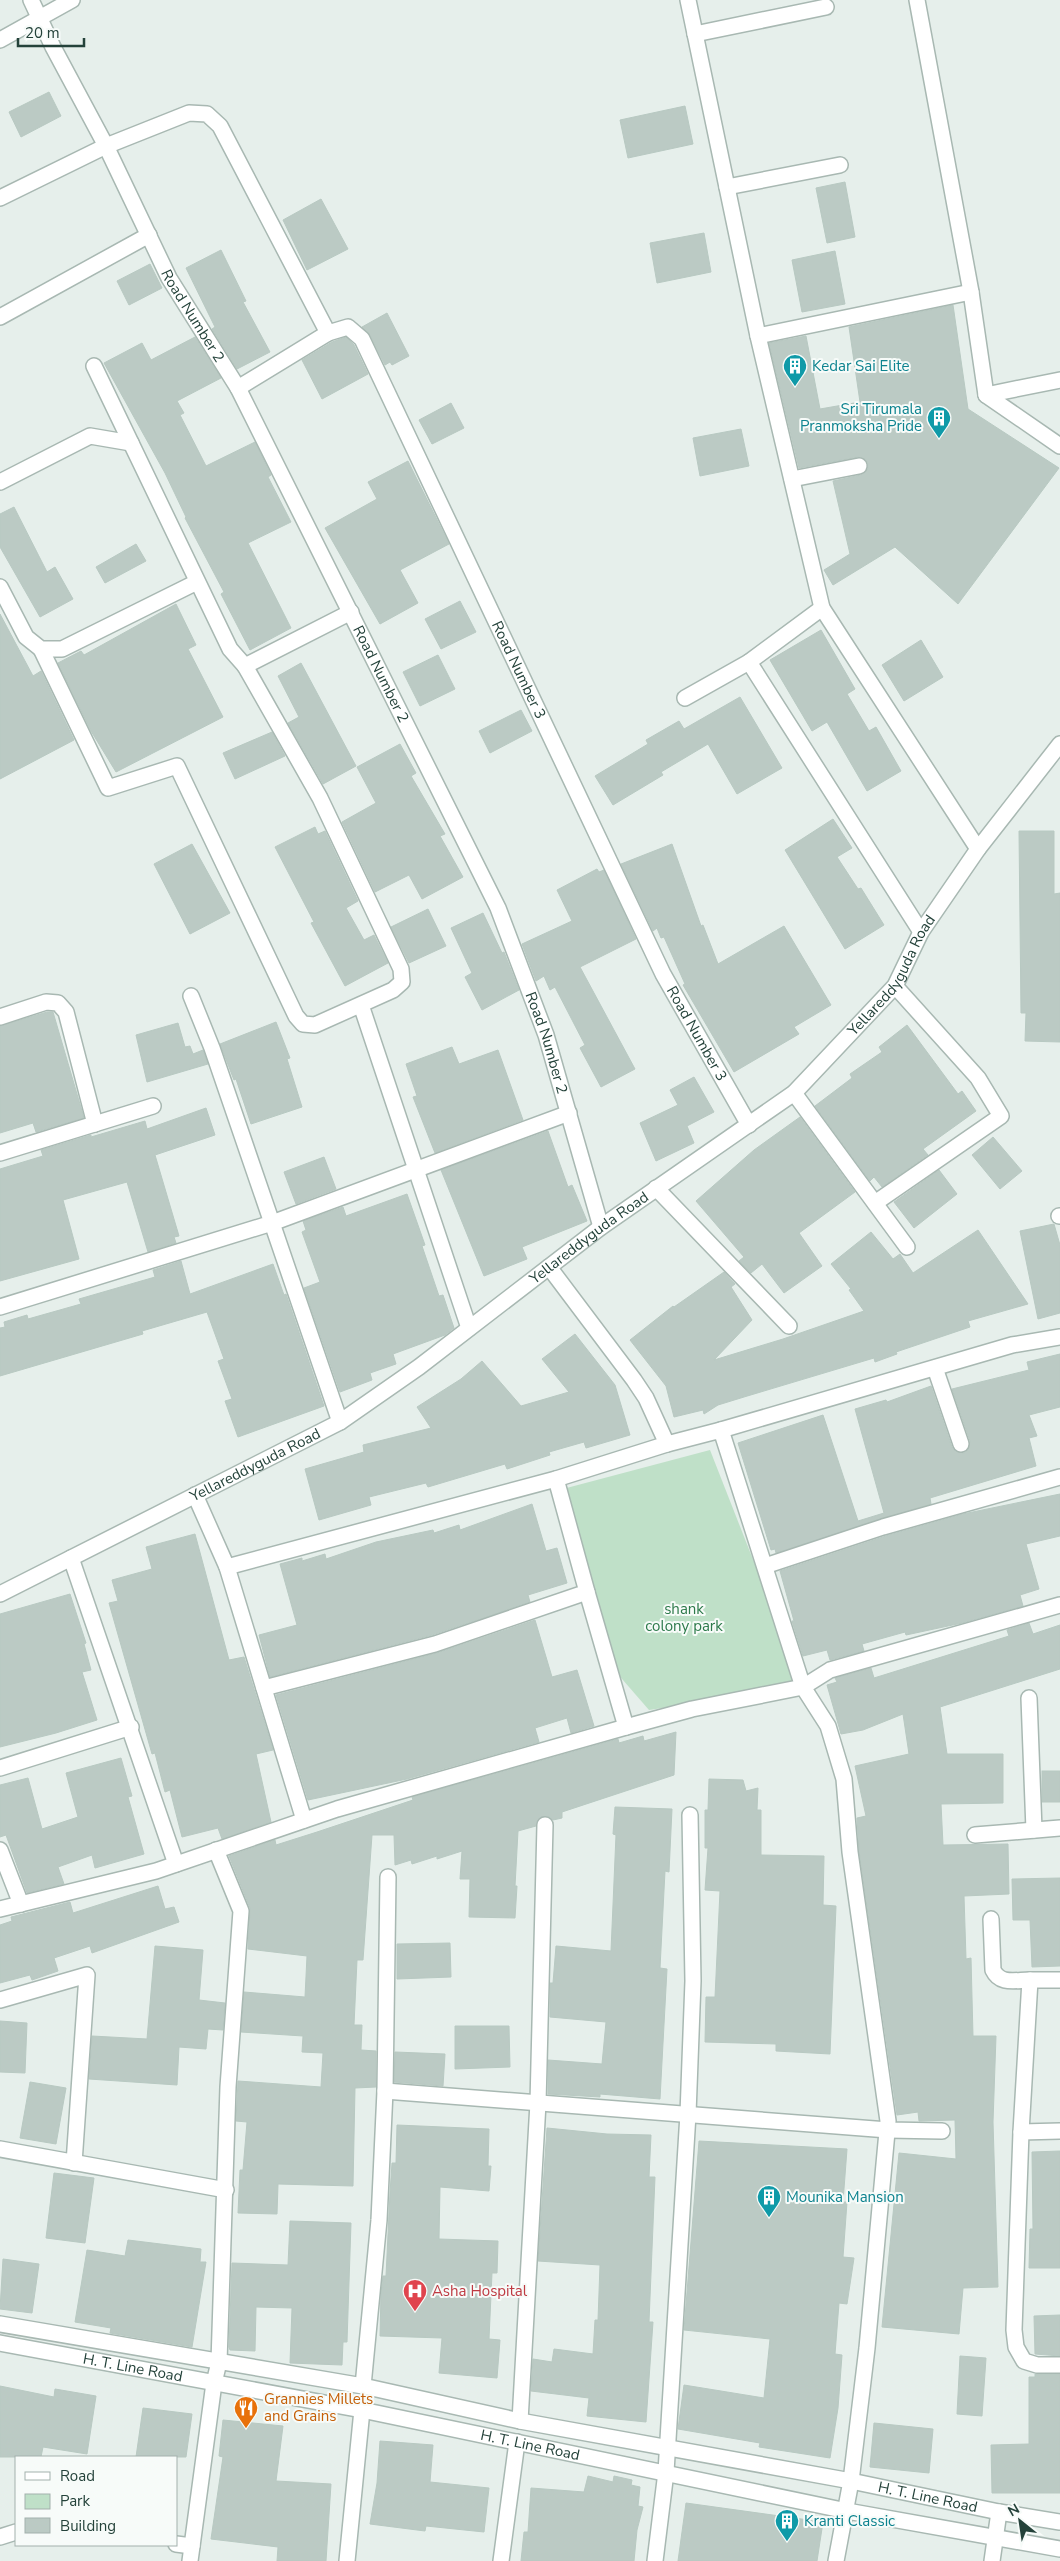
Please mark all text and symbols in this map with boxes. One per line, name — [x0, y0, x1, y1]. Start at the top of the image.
scale bar — [18, 15, 84, 47]
text: 20 m — [25, 23, 60, 43]
street label: Road Number 2 — [156, 266, 229, 366]
building icon: Kedar Sai Elite — [782, 353, 808, 387]
place label: Kedar Sai Elite — [812, 356, 909, 376]
place label: Sri Tirumala Pranmoksha Pride — [800, 399, 922, 436]
building icon: Sri Tirumala Pranmoksha Pride — [926, 405, 952, 439]
street label: Road Number 3 — [487, 618, 551, 722]
street label: Road Number 2 — [348, 622, 414, 726]
street label: Yellareddyguda Road — [843, 911, 940, 1041]
street label: Road Number 3 — [662, 982, 732, 1085]
street label: Road Number 2 — [521, 989, 572, 1096]
street label: Yellareddyguda Road — [525, 1187, 653, 1289]
street label: Yellareddyguda Road — [186, 1424, 324, 1507]
park label: shank colony park — [645, 1599, 723, 1636]
building icon: Mounika Mansion — [756, 2184, 782, 2218]
place label: Mounika Mansion — [786, 2187, 904, 2207]
hospital icon: Asha Hospital — [402, 2278, 428, 2312]
place label: Asha Hospital — [432, 2281, 528, 2301]
street label: H. T. Line Road — [81, 2349, 184, 2387]
place label: Grannies Millets and Grains — [264, 2389, 373, 2426]
restaurant icon: Grannies Millets and Grains — [233, 2395, 259, 2429]
street label: H. T. Line Road — [479, 2425, 582, 2465]
legend — [15, 2456, 178, 2546]
text: Road — [60, 2466, 95, 2486]
street label: H. T. Line Road — [876, 2477, 979, 2517]
text: Park — [60, 2491, 90, 2511]
north arrow — [995, 2496, 1045, 2546]
text: N — [1004, 2499, 1023, 2521]
building icon: Kranti Classic — [774, 2508, 800, 2542]
place label: Kranti Classic — [804, 2511, 895, 2531]
text: Building — [60, 2516, 116, 2536]

